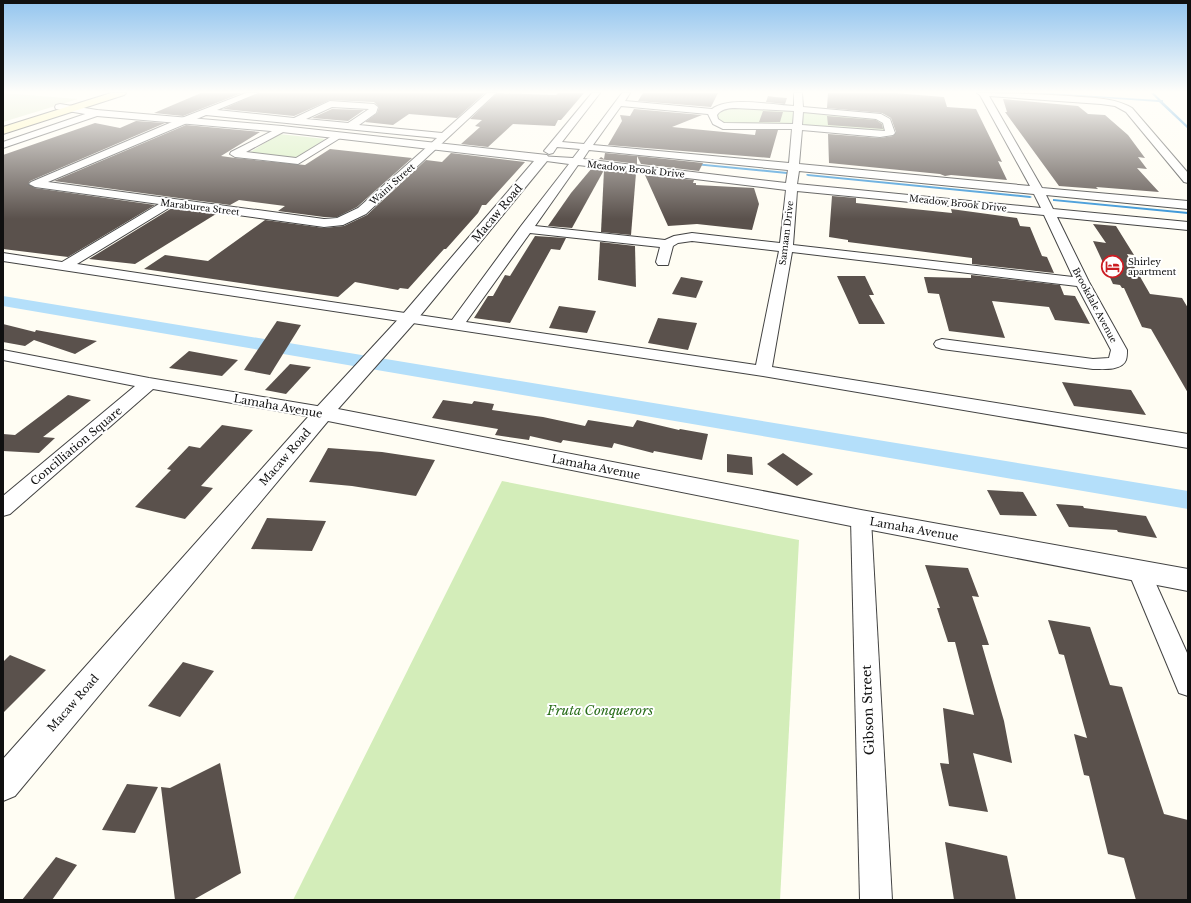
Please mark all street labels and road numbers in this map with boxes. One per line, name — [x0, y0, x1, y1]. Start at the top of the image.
street label: Meadow Brook Drive — [587, 158, 685, 180]
street label: Waini Street — [366, 161, 417, 208]
street label: Macaw Road — [469, 181, 526, 245]
street label: Meadow Brook Drive — [909, 192, 1007, 214]
street label: Maraburea Street — [160, 197, 241, 217]
street label: Samaan Drive — [777, 200, 795, 266]
street label: Brookdale Avenue — [1070, 265, 1120, 345]
street label: Lamaha Avenue — [232, 391, 324, 421]
street label: Concilliation Square — [27, 404, 125, 488]
street label: Macaw Road — [256, 425, 314, 489]
street label: Lamaha Avenue — [550, 452, 642, 482]
street label: Lamaha Avenue — [868, 514, 960, 544]
street label: Gibson Street — [858, 664, 878, 755]
street label: Macaw Road — [44, 671, 102, 735]

